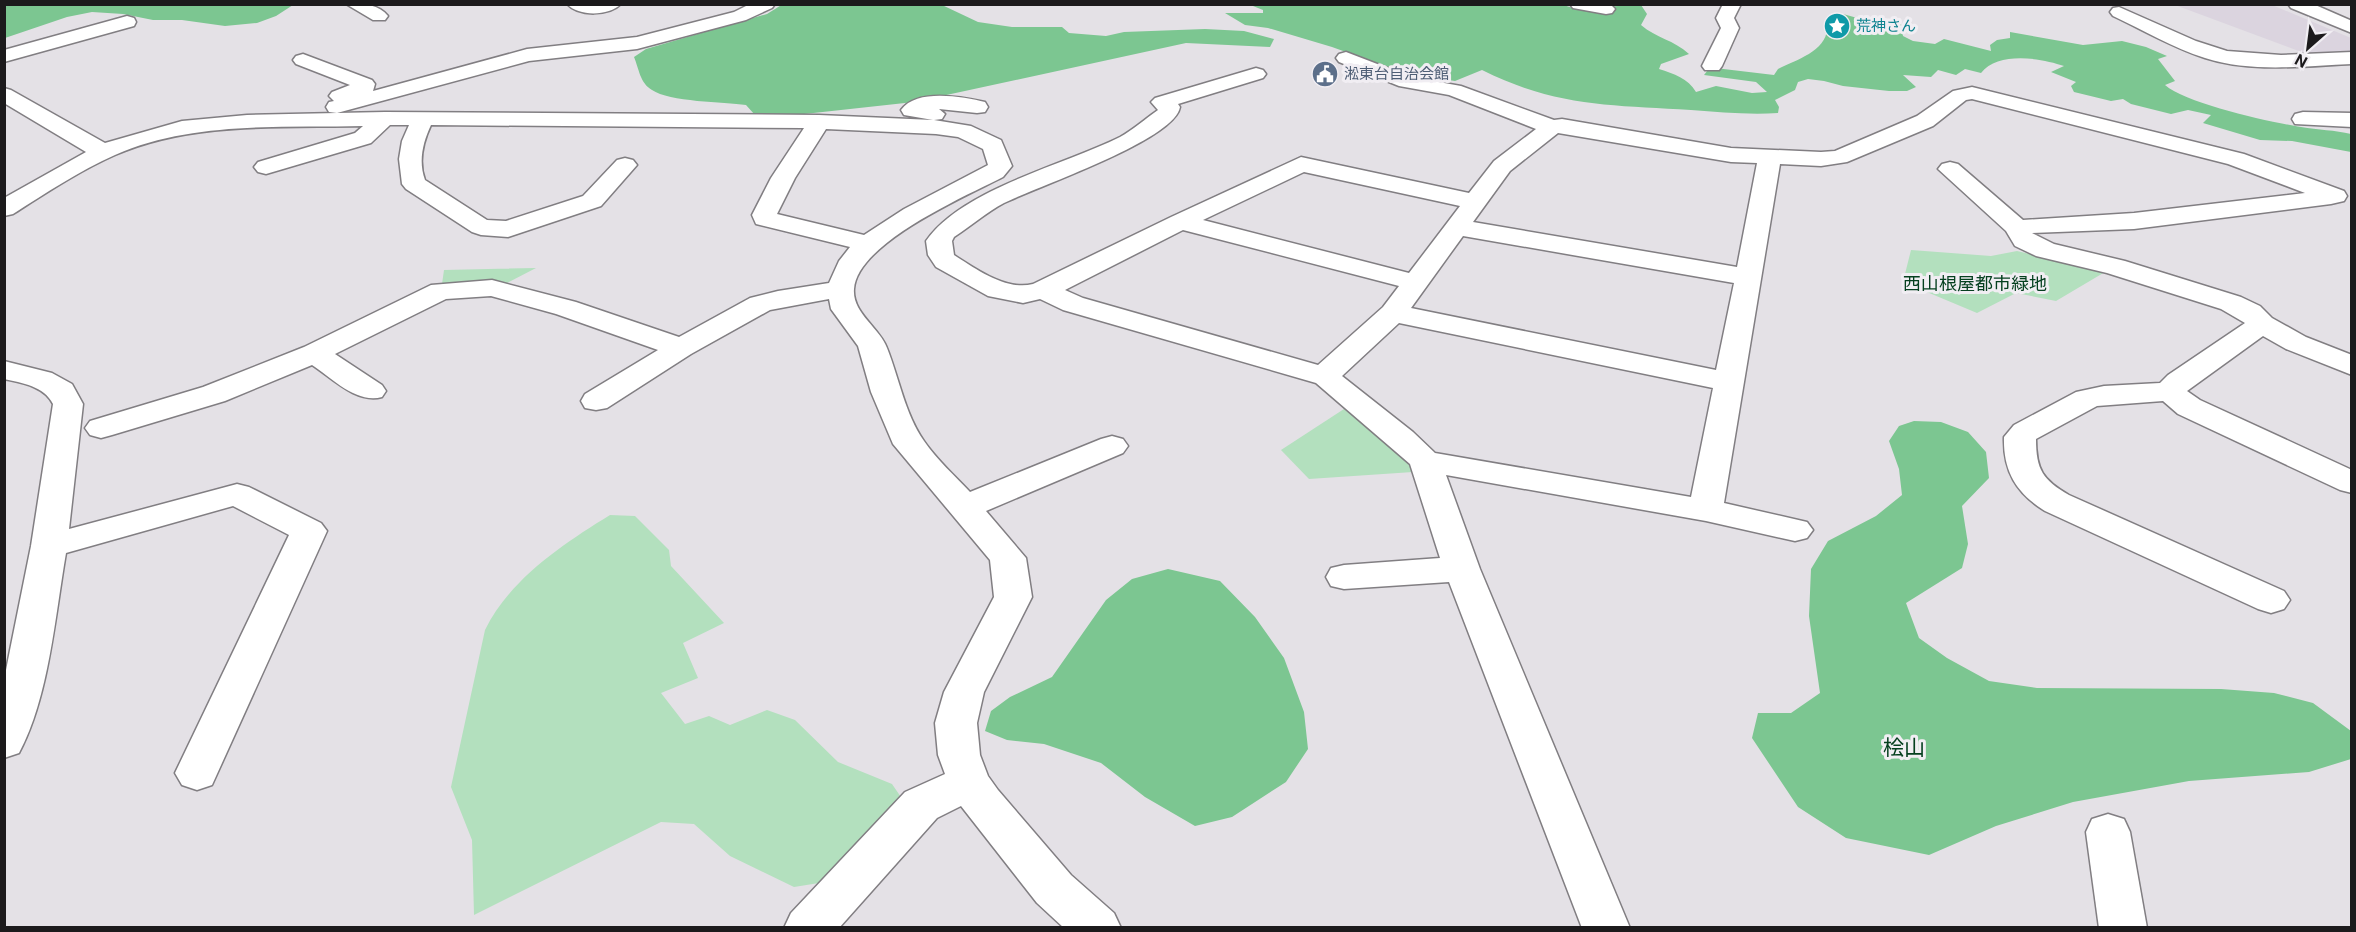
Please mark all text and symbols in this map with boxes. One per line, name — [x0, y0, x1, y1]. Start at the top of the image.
place icon: 荒神さん — [1822, 11, 1852, 41]
place label: 荒神さん — [1856, 17, 1916, 35]
north arrow — [2278, 18, 2338, 78]
text: N — [2292, 50, 2311, 72]
public building icon: 淞東台自治会館 — [1310, 59, 1340, 89]
place label: 淞東台自治会館 — [1344, 65, 1449, 83]
park label: 西山根屋都市緑地 — [1903, 273, 2047, 294]
park label: 桧山 — [1883, 736, 1925, 760]

